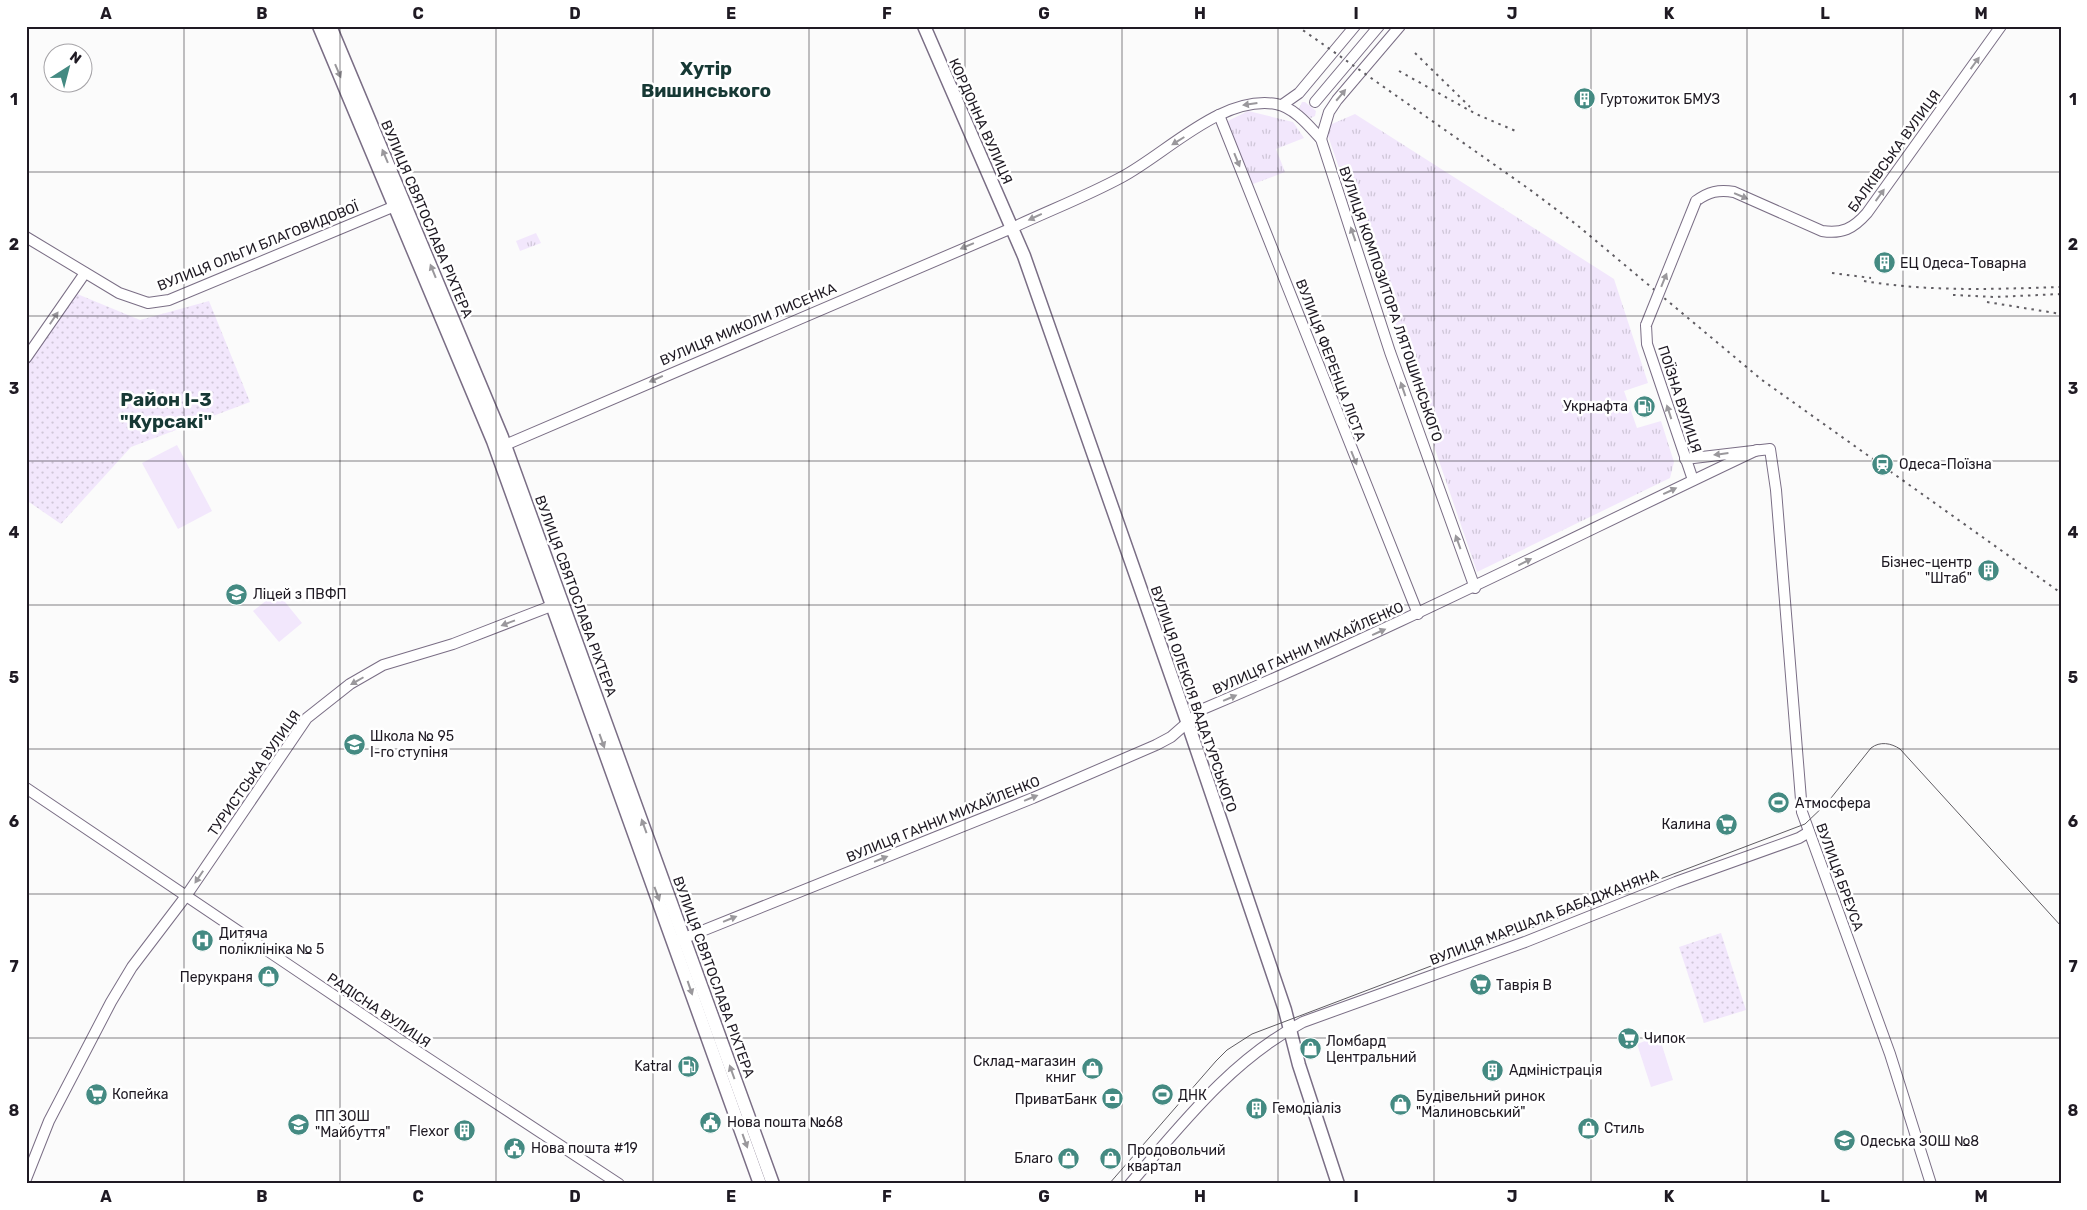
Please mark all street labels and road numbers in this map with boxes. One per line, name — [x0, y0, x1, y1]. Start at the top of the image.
street label: КОРДОННА ВУЛИЦЯ — [945, 56, 1016, 187]
street label: БАЛКІВСЬКА ВУЛИЦЯ — [1844, 87, 1944, 216]
street label: ВУЛИЦЯ СВЯТОСЛАВА РІХТЕРА — [377, 118, 476, 321]
street label: ВУЛИЦЯ КОМПОЗИТОРА ЛЯТОШИНСЬКОГО — [1335, 164, 1446, 444]
street label: ВУЛИЦЯ ОЛЬГИ БЛАГОВИДОВОЇ — [155, 197, 362, 295]
street label: ВУЛИЦЯ ФЕРЕНЦА ЛІСТА — [1292, 277, 1369, 444]
street label: ВУЛИЦЯ МИКОЛИ ЛИСЕНКА — [658, 279, 839, 369]
street label: ПОЇЗНА ВУЛИЦЯ — [1654, 343, 1706, 455]
street label: ВУЛИЦЯ СВЯТОСЛАВА РІХТЕРА — [531, 493, 620, 700]
street label: ВУЛИЦЯ ОЛЕКСІЯ ВАДАТУРСЬКОГО — [1147, 584, 1240, 814]
street label: ВУЛИЦЯ ГАННИ МИХАЙЛЕНКО — [1210, 598, 1406, 698]
street label: ТУРИСТСЬКА ВУЛИЦЯ — [205, 707, 304, 839]
street label: ВУЛИЦЯ ГАННИ МИХАЙЛЕНКО — [844, 772, 1042, 866]
street label: ВУЛИЦЯ БРЕУСА — [1812, 821, 1867, 934]
street label: ВУЛИЦЯ МАРШАЛА БАБАДЖАНЯНА — [1427, 866, 1662, 969]
street label: ВУЛИЦЯ СВЯТОСЛАВА РІХТЕРА — [669, 874, 758, 1081]
street label: РАДІСНА ВУЛИЦЯ — [324, 969, 434, 1051]

